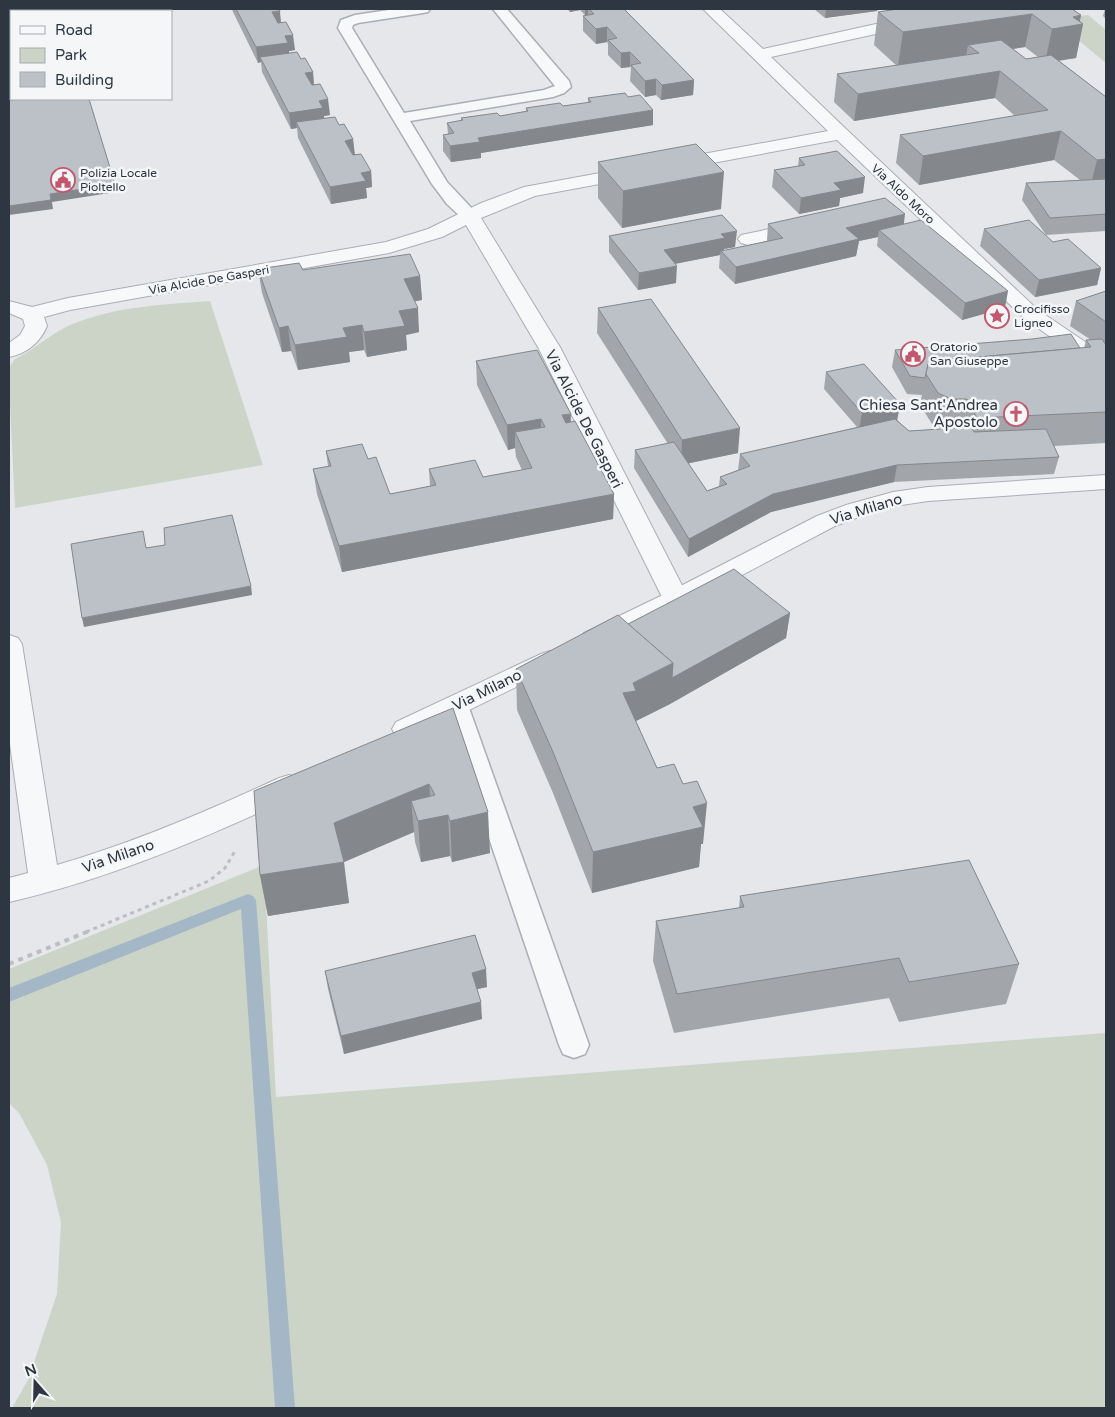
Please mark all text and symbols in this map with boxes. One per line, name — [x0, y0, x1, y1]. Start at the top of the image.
legend — [10, 10, 172, 100]
text: Road — [55, 21, 93, 39]
text: Park — [55, 46, 87, 64]
text: Building — [55, 71, 114, 89]
street label: Via Aldo Moro — [868, 161, 938, 227]
place label: Polizia Locale Pioltello — [80, 166, 157, 194]
public building icon: Polizia Locale Pioltello — [50, 167, 76, 193]
street label: Via Alcide De Gasperi — [148, 263, 270, 297]
place label: Crocifisso Ligneo — [1014, 302, 1070, 330]
place icon: Crocifisso Ligneo — [984, 303, 1010, 329]
place label: Oratorio San Giuseppe — [930, 340, 1009, 368]
public building icon: Oratorio San Giuseppe — [900, 341, 926, 367]
street label: Via Alcide De Gasperi — [541, 347, 627, 491]
place label: Chiesa Sant'Andrea Apostolo — [859, 396, 998, 431]
church icon: Chiesa Sant'Andrea Apostolo — [1003, 401, 1029, 427]
street label: Via Milano — [828, 489, 904, 529]
street label: Via Milano — [449, 666, 525, 714]
street label: Via Milano — [80, 835, 156, 877]
north arrow — [10, 1357, 60, 1407]
text: N — [23, 1360, 39, 1380]

